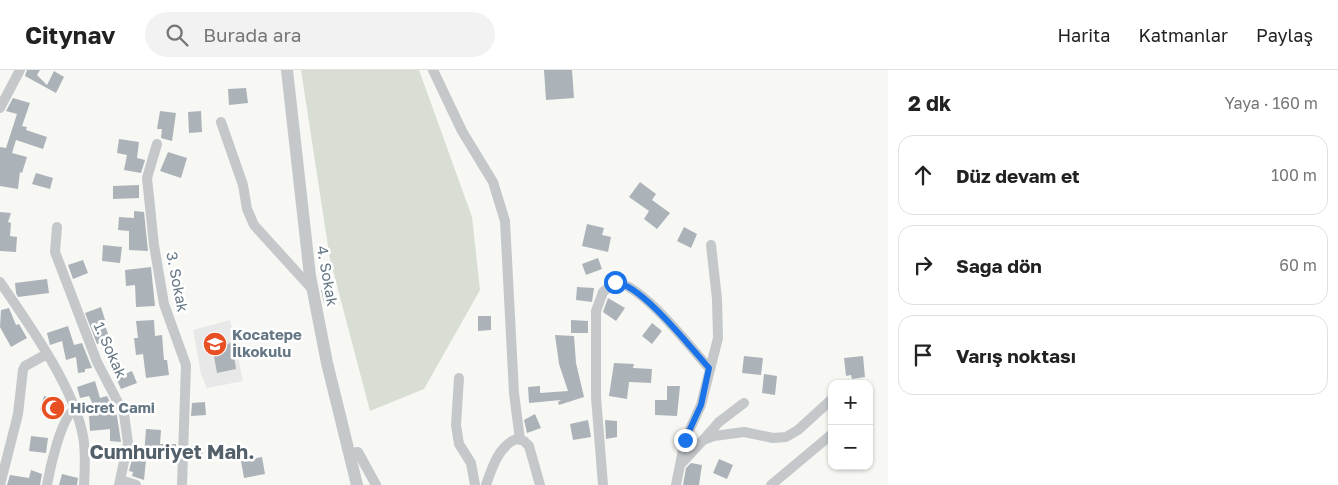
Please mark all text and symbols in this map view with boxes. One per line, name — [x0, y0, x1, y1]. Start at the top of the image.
search box — [145, 12, 495, 57]
text: Citynav — [25, 20, 115, 49]
icon: search — [163, 21, 191, 49]
text: Burada ara — [203, 23, 301, 46]
text: Harita — [1057, 24, 1110, 46]
text: Katmanlar — [1138, 24, 1228, 46]
text: Paylaş — [1256, 24, 1313, 46]
text: 2 dk — [908, 90, 951, 116]
text: Yaya · 160 m — [1224, 93, 1318, 113]
icon: ahead — [909, 161, 937, 189]
text: Düz devam et — [956, 164, 1080, 187]
text: 100 m — [1271, 165, 1317, 185]
street label: 4. Sokak — [314, 244, 342, 308]
street label: 3. Sokak — [163, 250, 193, 314]
icon: right — [909, 251, 937, 279]
text: Sağa dön — [956, 254, 1042, 277]
text: 60 m — [1279, 255, 1317, 275]
route start — [604, 271, 627, 294]
street label: 1. Sokak — [91, 319, 131, 381]
place label: Kocatepe İlkokulu — [232, 325, 302, 360]
school or university icon: Kocatepe İlkokulu — [202, 331, 228, 357]
icon: arrive — [909, 341, 937, 369]
text: Varış noktası — [956, 344, 1076, 367]
map controls — [828, 380, 873, 470]
button: + — [828, 380, 873, 425]
mosque icon: Hicret Cami — [40, 395, 66, 421]
place label: Hicret Cami — [70, 398, 155, 416]
button: − — [828, 425, 873, 470]
route end — [674, 429, 697, 452]
district label: Cumhuriyet Mah. — [89, 439, 255, 463]

